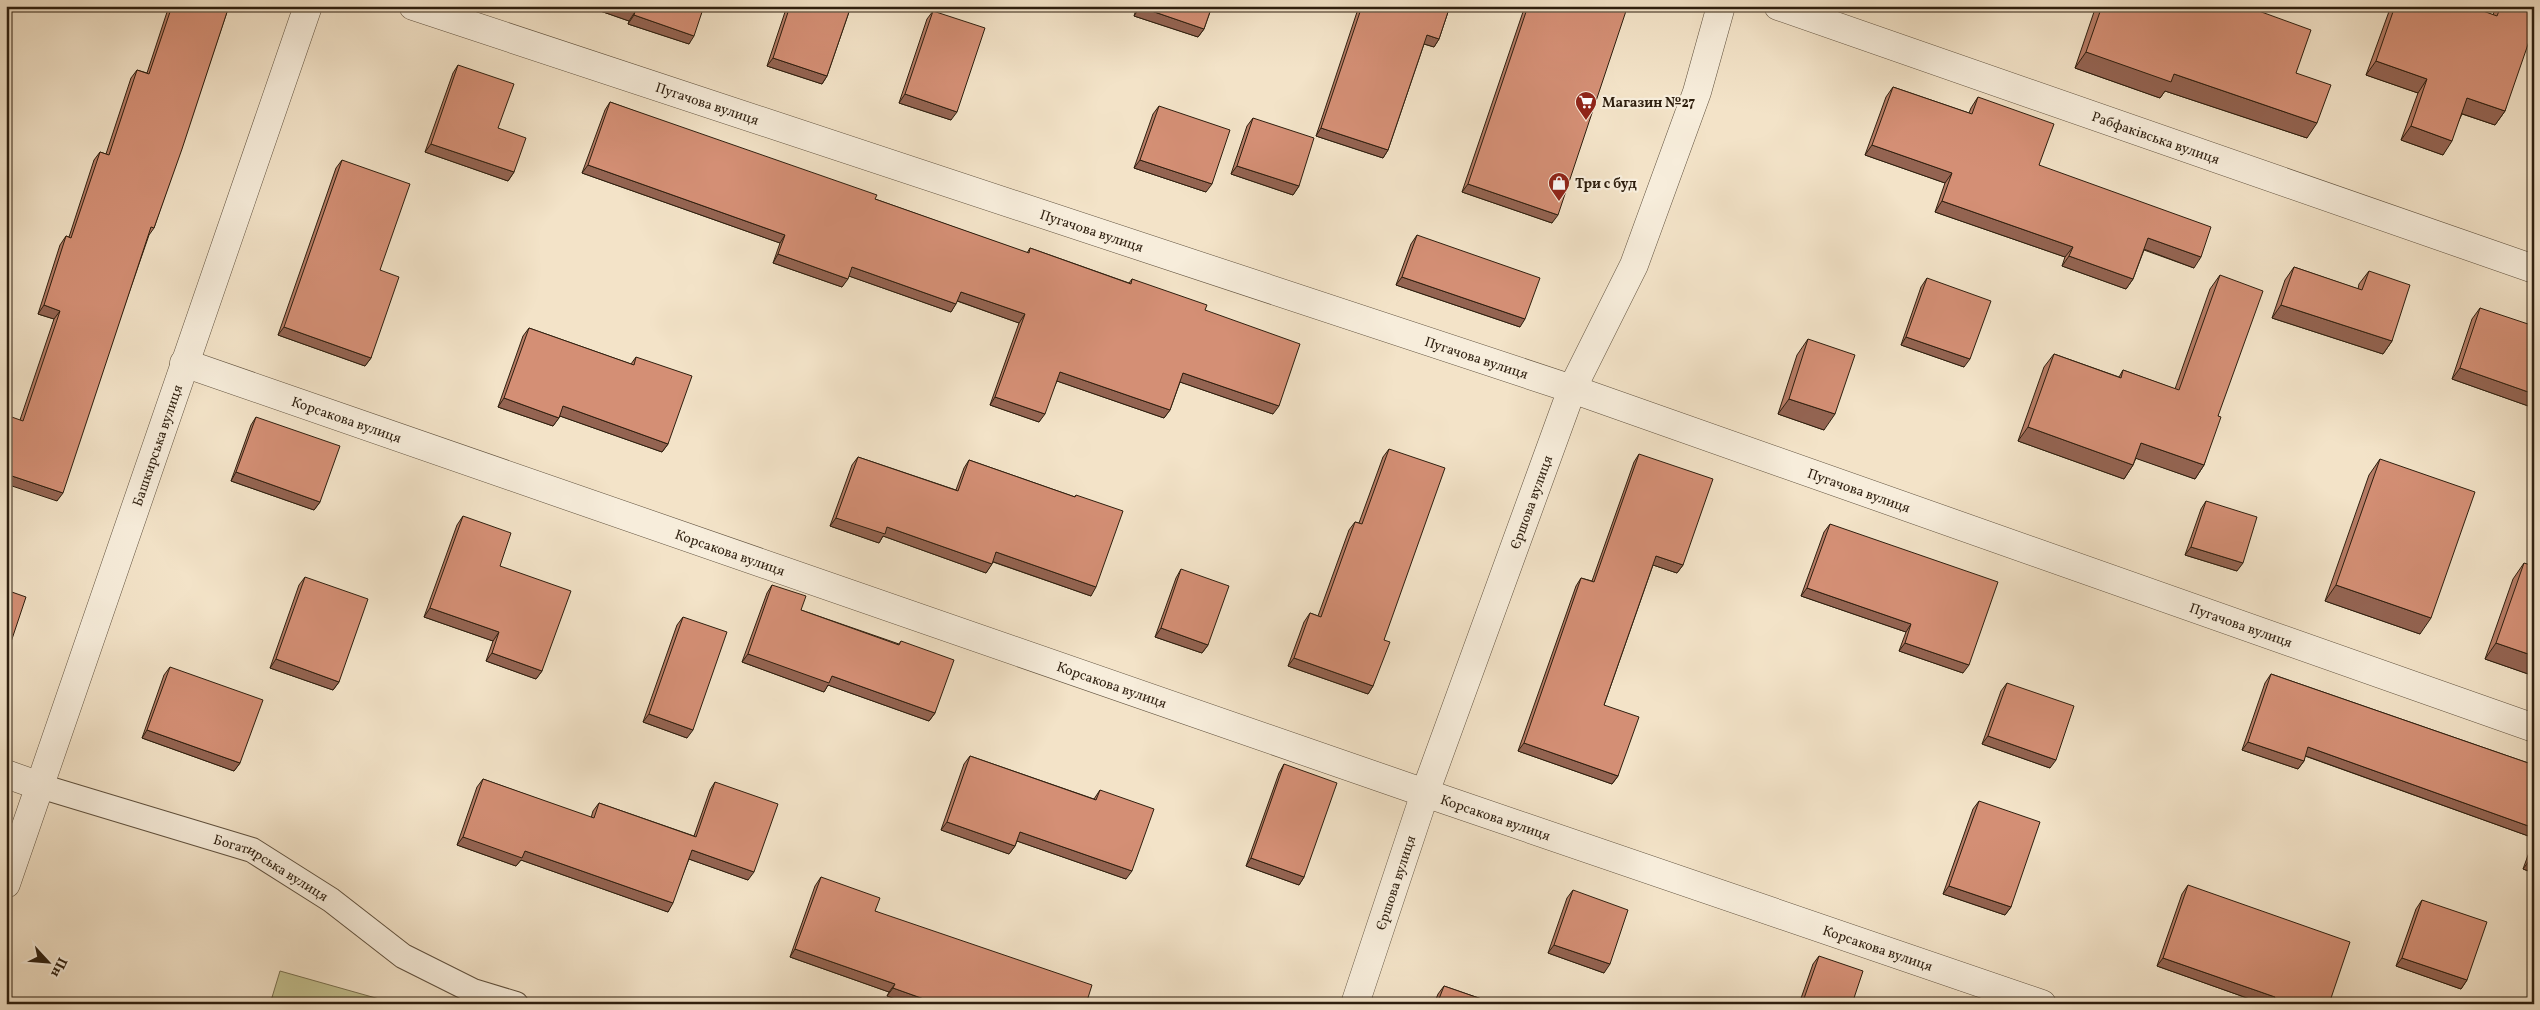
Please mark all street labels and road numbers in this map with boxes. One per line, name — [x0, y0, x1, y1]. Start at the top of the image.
street label: Пугачова вулиця — [653, 79, 761, 131]
street label: Рабфаківська вулиця — [2089, 108, 2222, 170]
street label: Пугачова вулиця — [1037, 206, 1146, 258]
street label: Пугачова вулиця — [1422, 333, 1530, 385]
street label: Башкирська вулиця — [129, 382, 188, 509]
street label: Корсакова вулиця — [289, 393, 404, 449]
street label: Єршова вулиця — [1507, 453, 1558, 552]
street label: Пугачова вулиця — [1805, 465, 1913, 518]
street label: Корсакова вулиця — [672, 526, 787, 581]
street label: Пугачова вулиця — [2187, 599, 2295, 653]
street label: Корсакова вулиця — [1054, 658, 1169, 714]
street label: Корсакова вулиця — [1438, 791, 1553, 846]
street label: Богатирська вулиця — [211, 831, 331, 907]
street label: Єршова вулиця — [1372, 833, 1421, 933]
street label: Корсакова вулиця — [1820, 922, 1935, 977]

